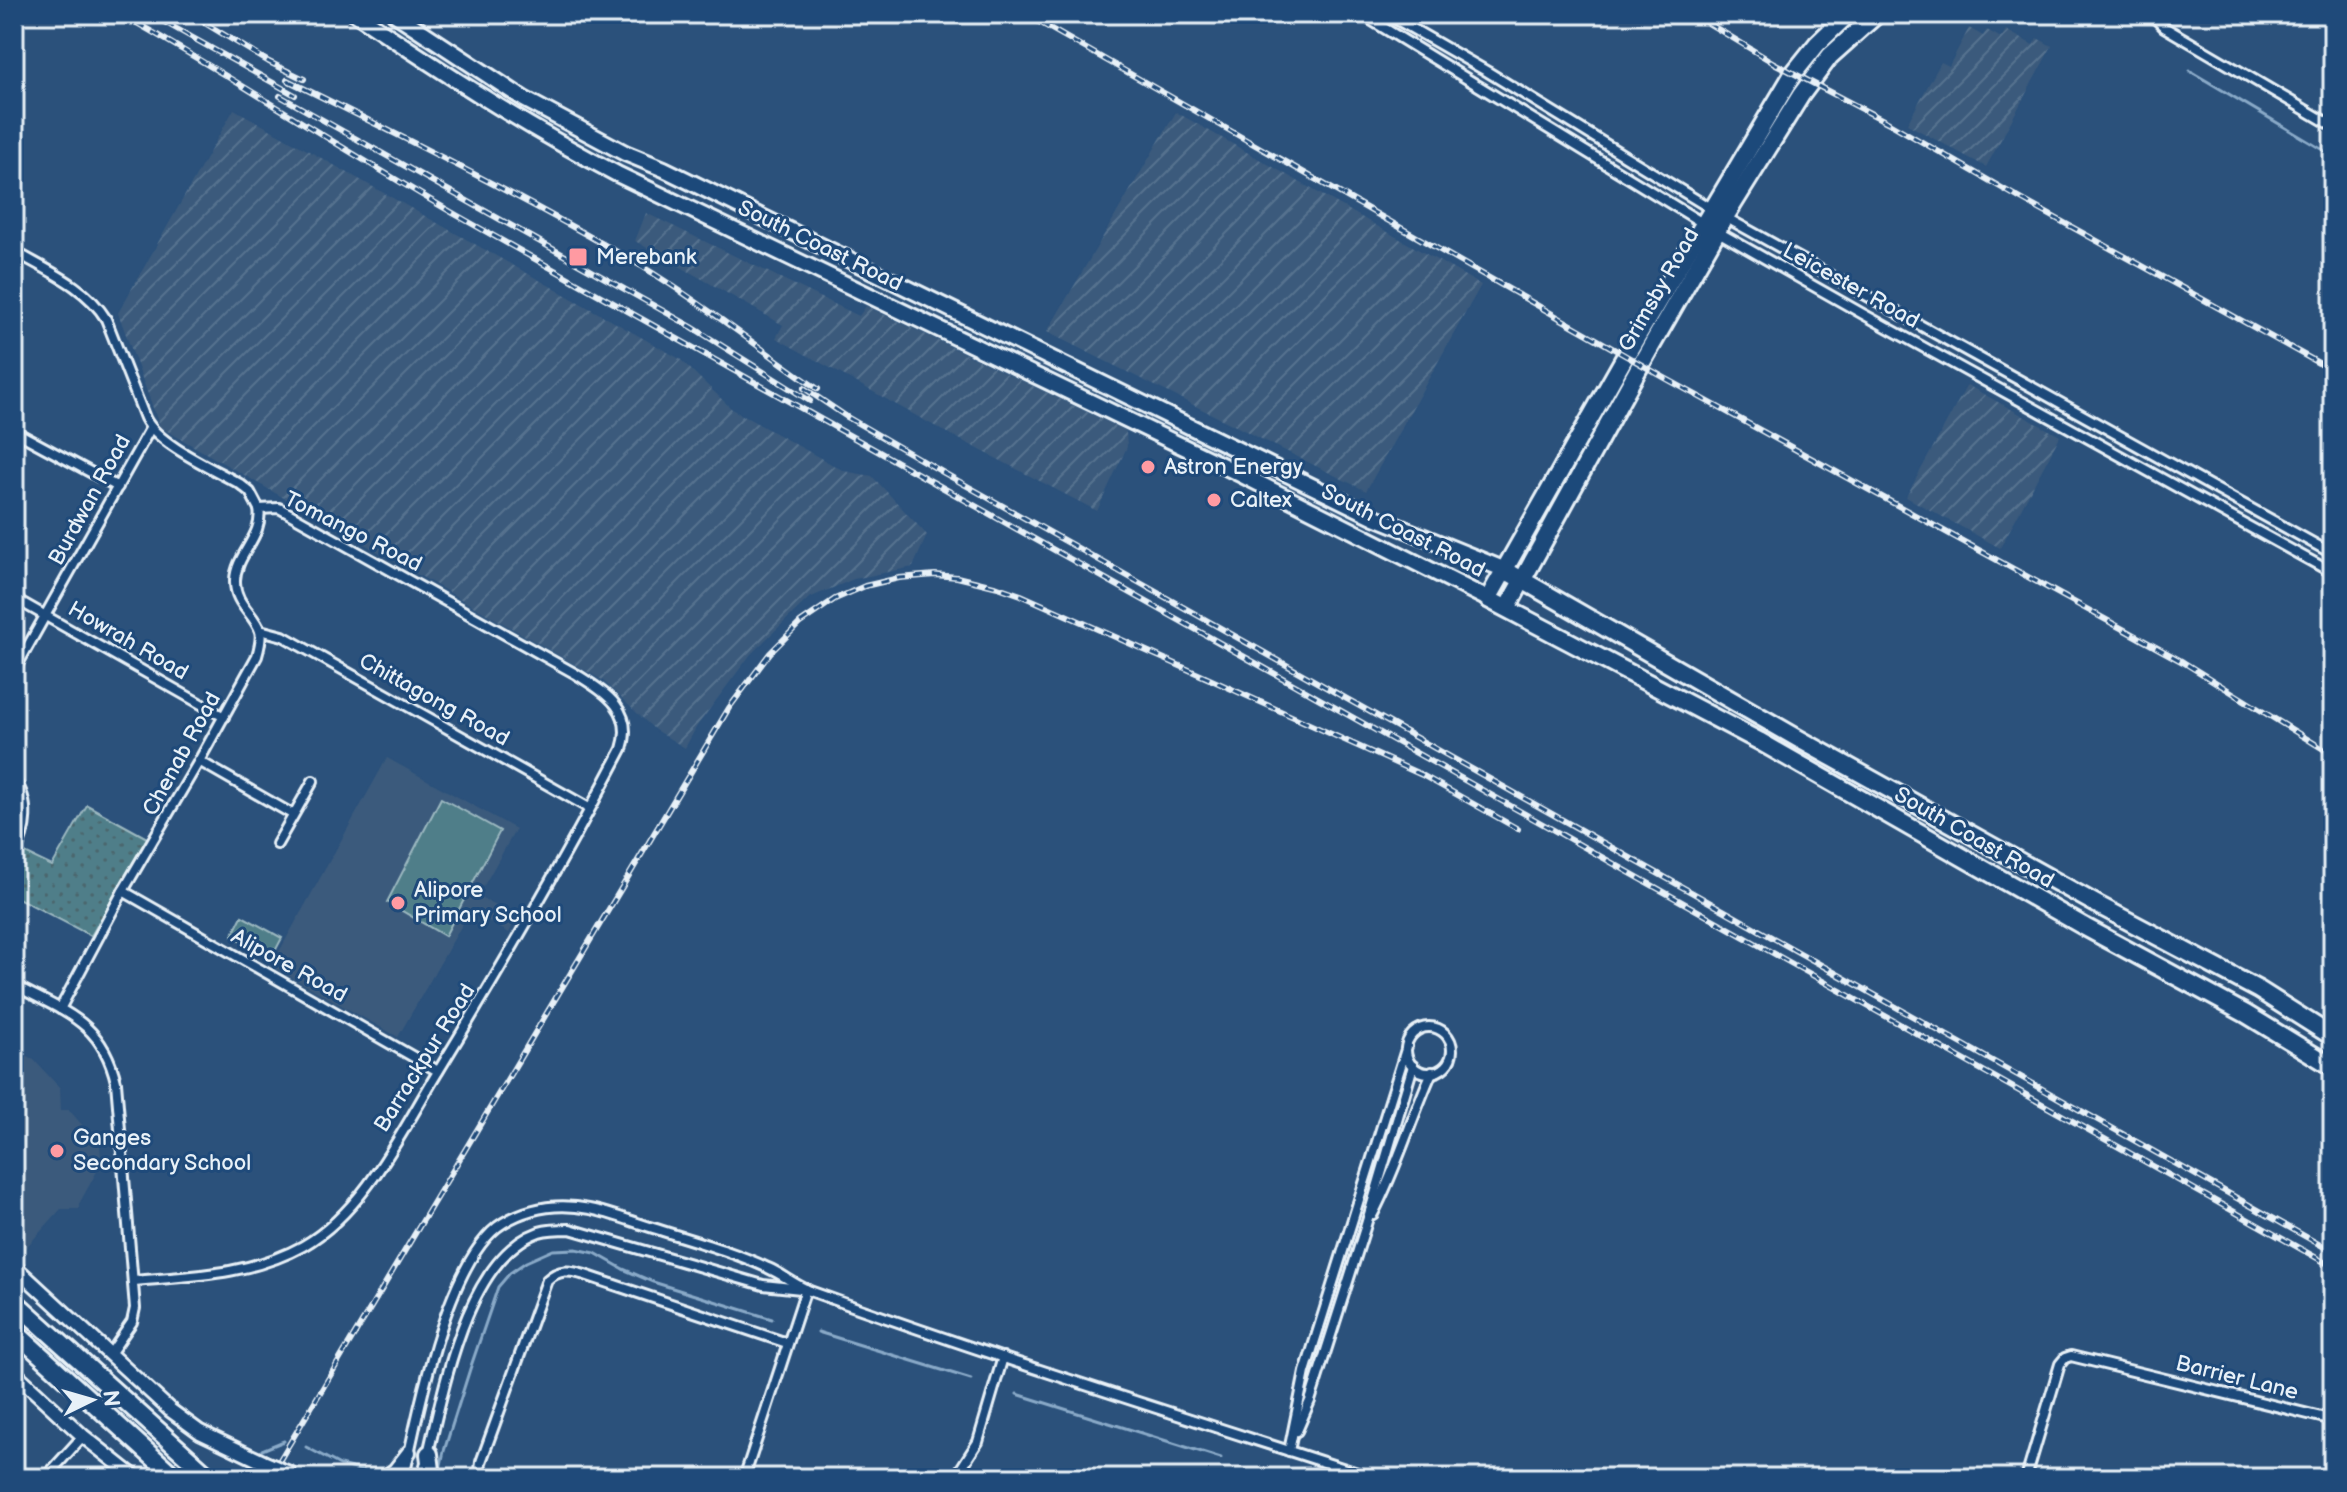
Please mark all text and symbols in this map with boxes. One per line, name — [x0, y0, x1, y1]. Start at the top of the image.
street label: South Coast Road — [733, 194, 907, 298]
street label: Grimsby Road — [1613, 223, 1705, 357]
street label: Leicester Road — [1778, 237, 1924, 335]
place label: Merebank — [596, 244, 697, 271]
marker: Merebank — [567, 246, 589, 268]
street label: Burdwan Road — [43, 430, 137, 570]
place label: Astron Energy — [1164, 454, 1303, 481]
marker: Astron Energy — [1139, 458, 1157, 476]
street label: South Coast Road — [1317, 478, 1489, 584]
street label: Tomango Road — [280, 486, 426, 578]
place label: Caltex — [1230, 487, 1293, 514]
marker: Caltex — [1205, 491, 1223, 509]
street label: Howrah Road — [63, 596, 193, 686]
street label: Chittagong Road — [354, 648, 514, 752]
street label: Chenab Road — [137, 687, 227, 821]
street label: South Coast Road — [1889, 781, 2059, 895]
place label: Alipore Primary School — [414, 877, 562, 929]
marker: Alipore Primary School — [389, 894, 407, 912]
street label: Alipore Road — [226, 923, 352, 1009]
street label: Barrackpur Road — [369, 979, 481, 1137]
place label: Ganges Secondary School — [73, 1125, 251, 1177]
marker: Ganges Secondary School — [48, 1142, 66, 1160]
street label: Barrier Lane — [2173, 1350, 2301, 1406]
north arrow — [52, 1360, 132, 1440]
text: N — [96, 1389, 125, 1408]

